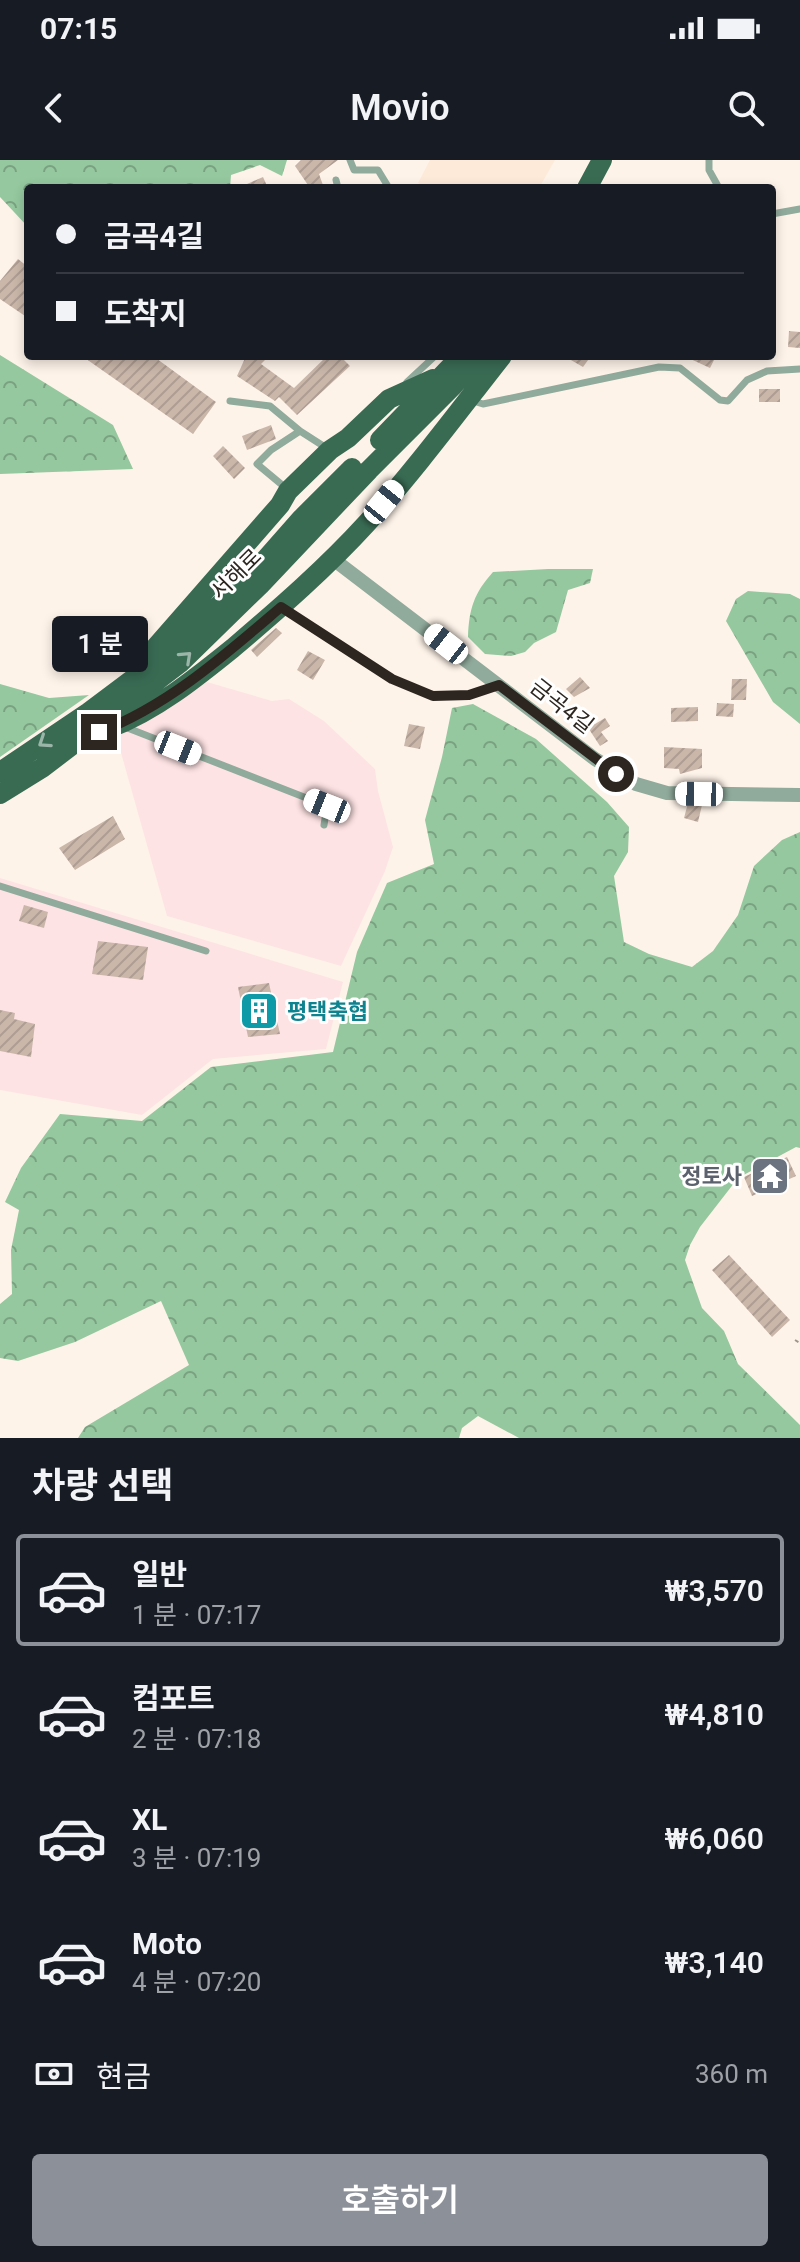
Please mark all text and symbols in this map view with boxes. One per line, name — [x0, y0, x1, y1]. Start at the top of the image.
text: 07:15 — [40, 11, 117, 46]
icon: back — [32, 86, 76, 130]
icon: search — [724, 86, 768, 130]
text: Movio — [350, 87, 450, 129]
text: 금곡4길 — [104, 219, 204, 254]
text: 도착지 — [104, 296, 187, 331]
car — [360, 476, 408, 528]
street label: 서해로 — [206, 544, 266, 604]
callout: 1 분 — [51, 616, 147, 672]
car — [420, 620, 472, 668]
text: 1 분 — [77, 629, 123, 659]
one-way arrow — [176, 652, 191, 666]
street label: 금곡4길 — [526, 674, 598, 738]
route end — [81, 714, 117, 750]
car — [151, 728, 205, 768]
one-way arrow — [39, 732, 53, 747]
route start — [598, 756, 634, 792]
car — [675, 782, 723, 806]
car — [300, 786, 354, 826]
building icon: 평택축협 — [238, 990, 280, 1032]
place label: 평택축협 — [287, 999, 368, 1024]
temple icon: 정토사 — [749, 1155, 791, 1197]
place label: 정토사 — [681, 1164, 742, 1189]
text: 차량 선택 — [32, 1465, 173, 1507]
icon: car — [36, 1554, 108, 1626]
text: 일반 — [132, 1557, 187, 1592]
text: ₩3,570 — [665, 1573, 764, 1608]
text: 1 분 · 07:17 — [132, 1600, 261, 1630]
icon: car — [36, 1678, 108, 1750]
text: 컴포트 — [132, 1681, 215, 1716]
text: ₩4,810 — [665, 1697, 764, 1732]
text: 2 분 · 07:18 — [132, 1724, 261, 1754]
icon: car — [36, 1802, 108, 1874]
text: XL — [132, 1802, 167, 1837]
text: ₩6,060 — [665, 1821, 764, 1856]
text: 3 분 · 07:19 — [132, 1843, 261, 1873]
icon: car — [36, 1926, 108, 1998]
text: Moto — [132, 1926, 202, 1961]
text: ₩3,140 — [665, 1945, 764, 1980]
text: 4 분 · 07:20 — [132, 1967, 261, 1997]
icon: cash — [32, 2052, 76, 2096]
text: 현금 — [96, 2059, 151, 2094]
text: 360 m — [695, 2059, 768, 2089]
button: 호출하기 — [32, 2154, 768, 2246]

